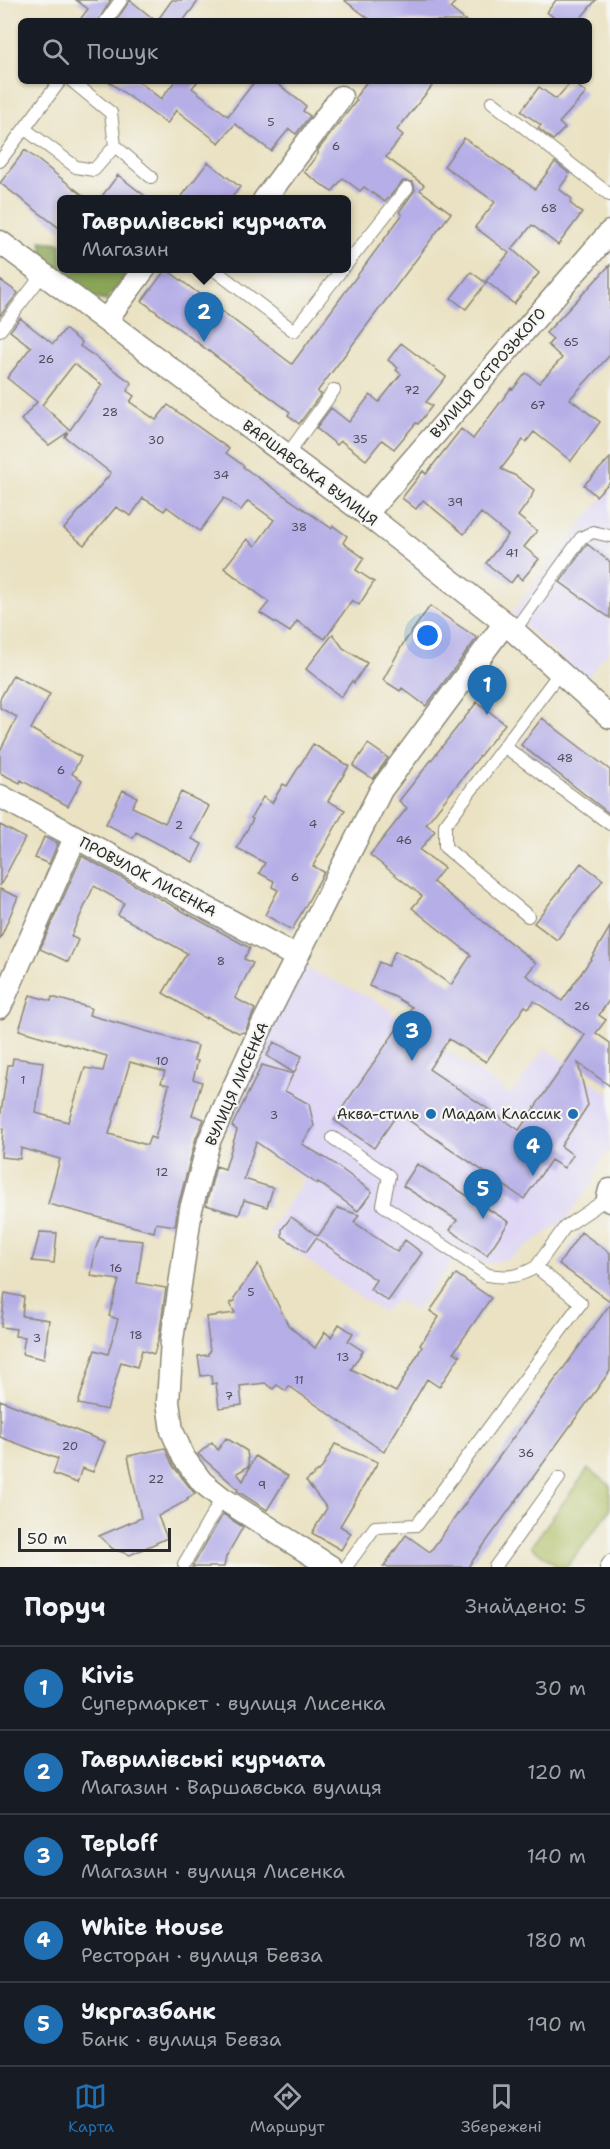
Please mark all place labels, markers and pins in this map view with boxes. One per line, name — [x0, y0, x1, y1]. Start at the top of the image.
pin: 2 — [184, 292, 224, 342]
pin: 1 — [468, 666, 506, 715]
pin: 3 — [392, 1012, 432, 1061]
place label: Аква-стиль — [337, 1104, 419, 1124]
place label: Мадам Классик — [442, 1104, 561, 1124]
marker: Аква-стиль — [424, 1107, 438, 1121]
marker: Мадам Классик — [566, 1107, 580, 1121]
pin: 4 — [514, 1126, 552, 1176]
pin: 5 — [464, 1170, 502, 1219]

